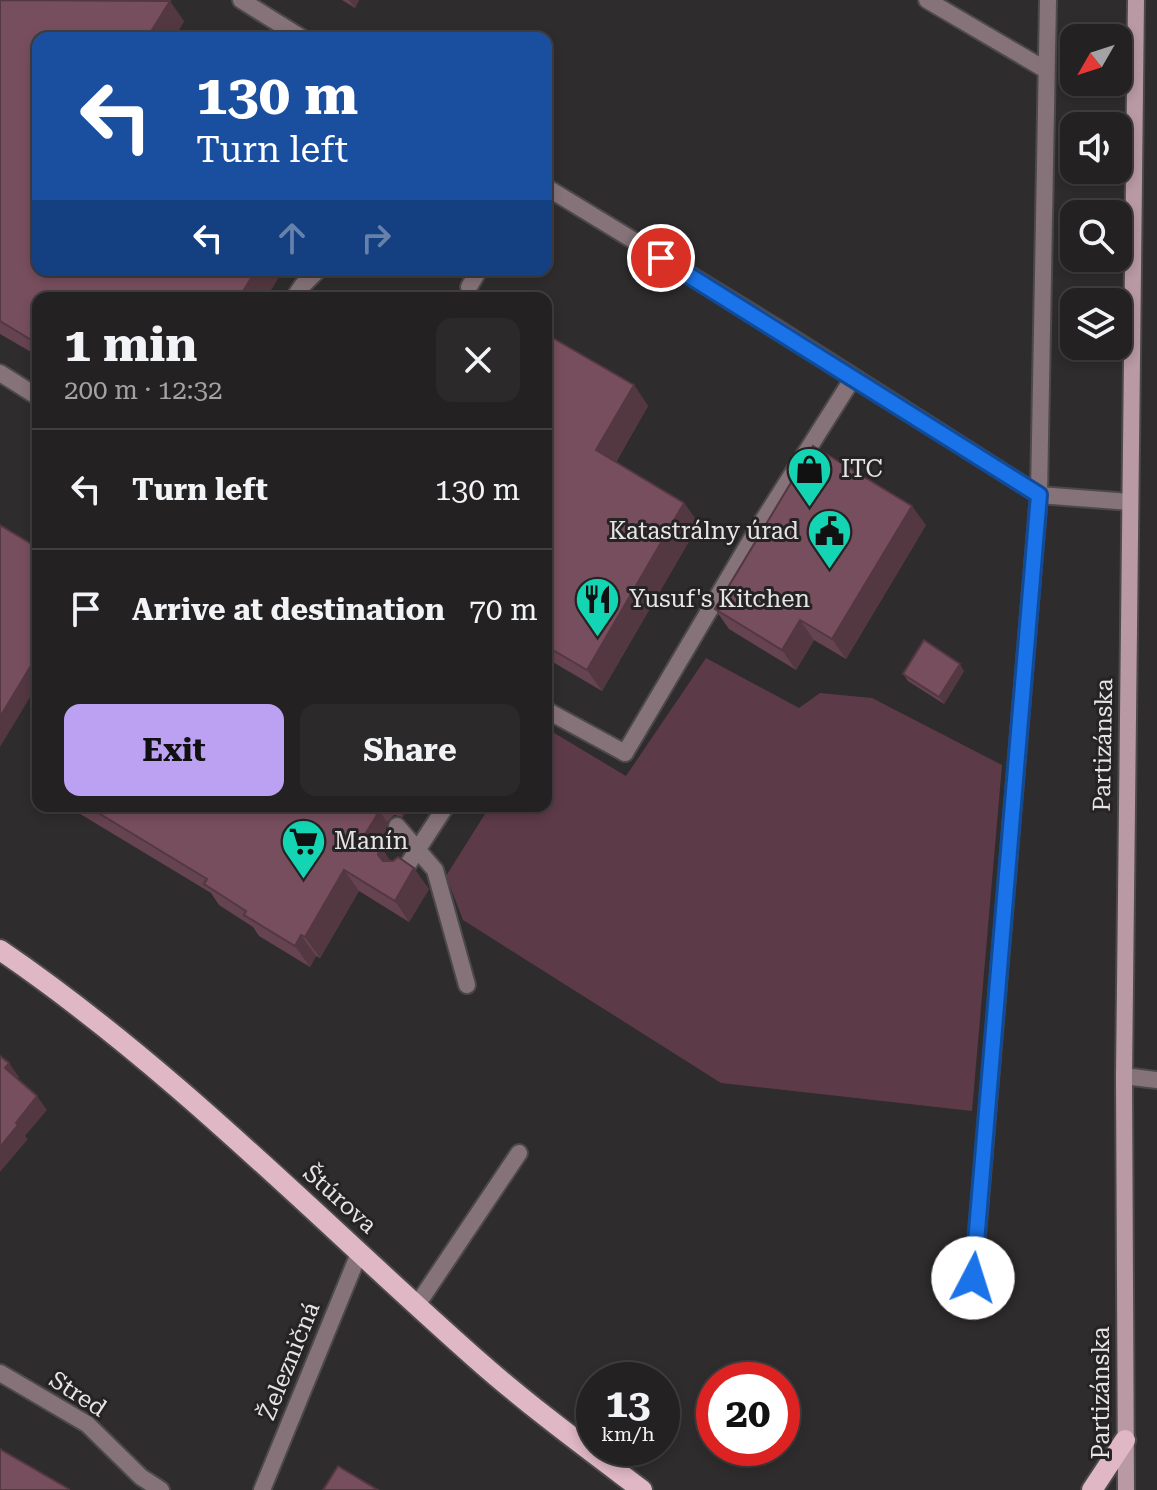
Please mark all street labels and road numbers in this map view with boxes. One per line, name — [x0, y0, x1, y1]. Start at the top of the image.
street label: Partizánska — [1088, 678, 1118, 812]
street label: Štúrova — [298, 1158, 383, 1239]
street label: Železničná — [252, 1297, 325, 1424]
street label: Partizánska — [1087, 1326, 1115, 1460]
street label: Stred — [44, 1365, 112, 1423]

